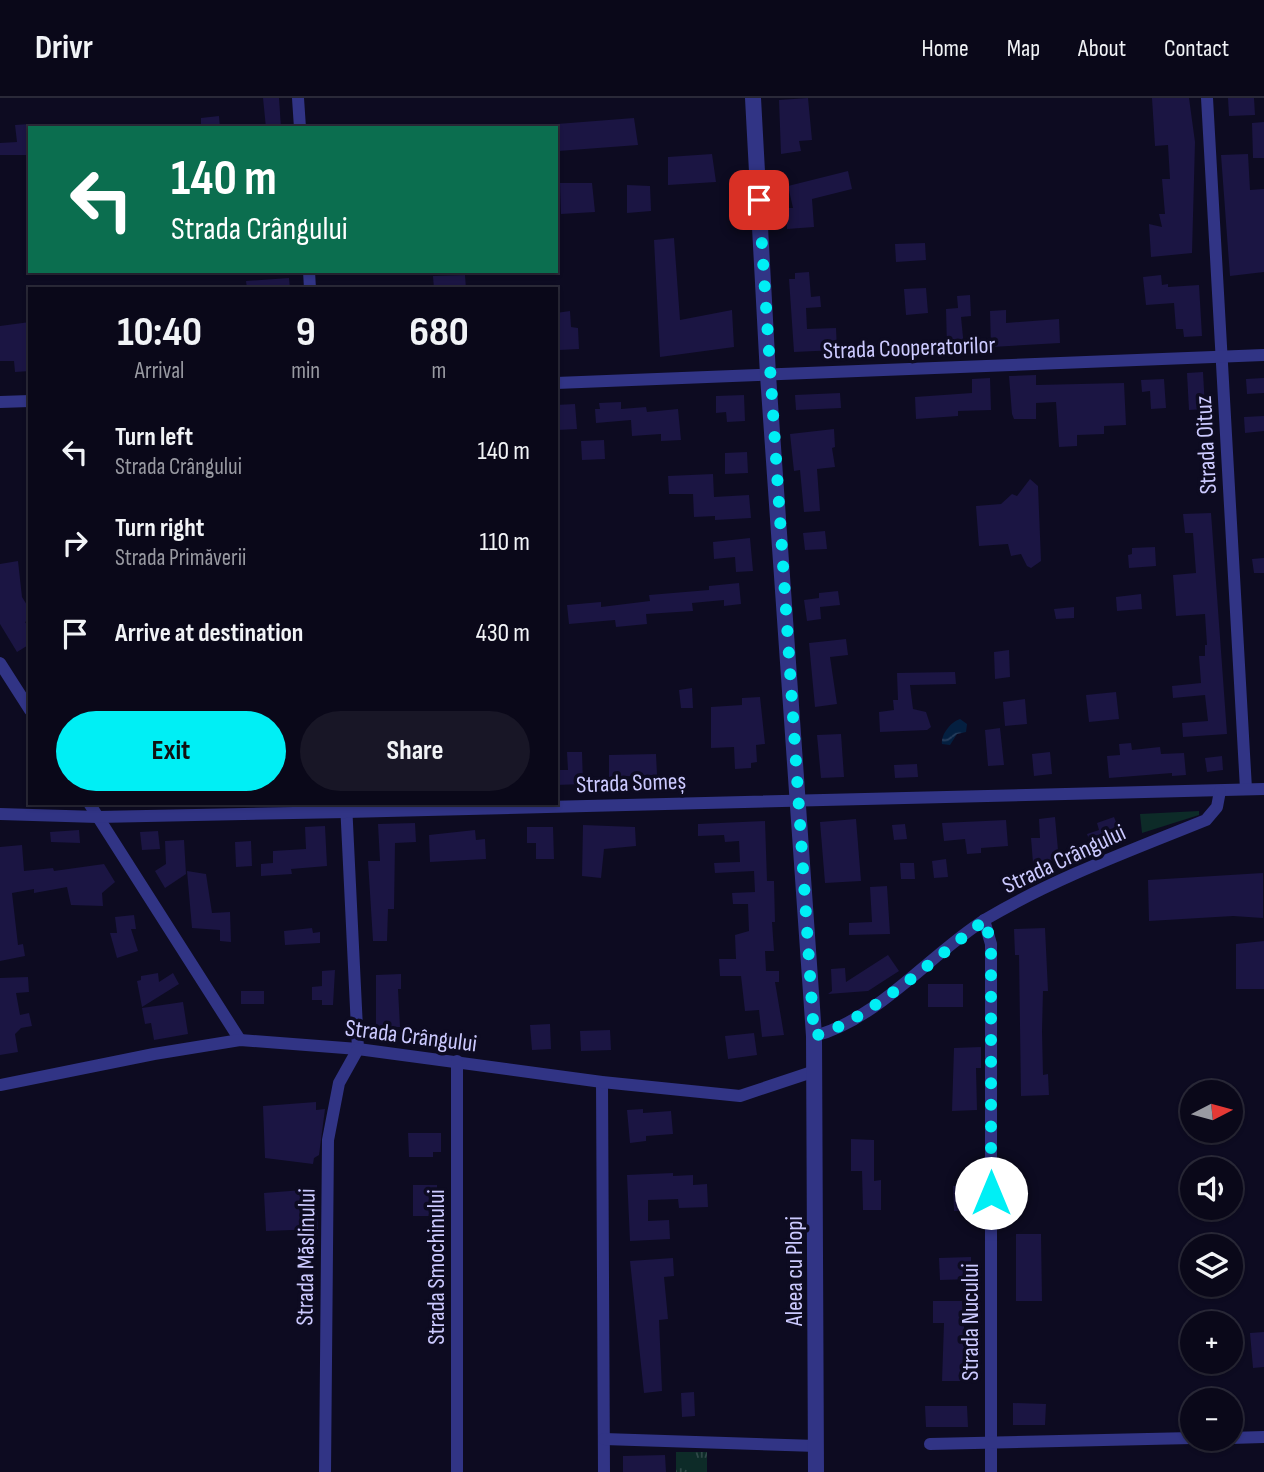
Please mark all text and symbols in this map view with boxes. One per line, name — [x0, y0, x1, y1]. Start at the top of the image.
text: Drivr — [35, 28, 93, 68]
text: Home — [921, 34, 969, 63]
text: Map — [1007, 34, 1040, 63]
text: About — [1078, 34, 1126, 63]
text: Contact — [1164, 34, 1229, 63]
text: 140 m — [171, 150, 277, 209]
icon: left — [56, 154, 147, 245]
pin — [729, 170, 789, 230]
icon: arrive — [740, 181, 778, 219]
text: Strada Crângului — [171, 210, 348, 249]
text: 10:40 — [117, 307, 202, 358]
text: 9 — [296, 307, 316, 358]
text: 680 — [409, 307, 469, 358]
street label: Strada Cooperatorilor — [822, 330, 996, 366]
text: Arrival — [135, 357, 184, 385]
text: min — [291, 357, 320, 385]
text: m — [432, 357, 446, 385]
street label: Strada Oituz — [1189, 395, 1223, 495]
text: Turn left — [115, 422, 193, 453]
icon: left — [56, 433, 94, 471]
text: 140 m — [478, 436, 530, 467]
text: Strada Crângului — [115, 453, 242, 481]
text: Turn right — [115, 513, 204, 544]
icon: right — [56, 524, 94, 562]
text: 110 m — [479, 527, 530, 558]
text: Strada Primăverii — [115, 544, 246, 572]
icon: arrive — [56, 615, 94, 653]
text: Arrive at destination — [115, 618, 303, 649]
text: 430 m — [476, 618, 530, 649]
button: Exit — [56, 711, 286, 791]
button: Share — [300, 711, 530, 791]
street label: Strada Someș — [575, 767, 687, 799]
street label: Strada Crângului — [998, 818, 1130, 900]
street label: Strada Crângului — [343, 1014, 479, 1058]
north arrow — [1180, 1080, 1242, 1143]
map controls — [1180, 1080, 1243, 1451]
position arrow — [954, 1156, 1028, 1230]
button: sound — [1180, 1157, 1243, 1220]
street label: Strada Măslinului — [290, 1188, 322, 1326]
street label: Strada Smochinului — [422, 1189, 451, 1345]
street label: Aleea cu Plopi — [780, 1216, 809, 1327]
button: layers — [1180, 1234, 1243, 1297]
street label: Strada Nucului — [956, 1263, 985, 1381]
button: + — [1180, 1311, 1243, 1374]
button: − — [1180, 1388, 1243, 1451]

